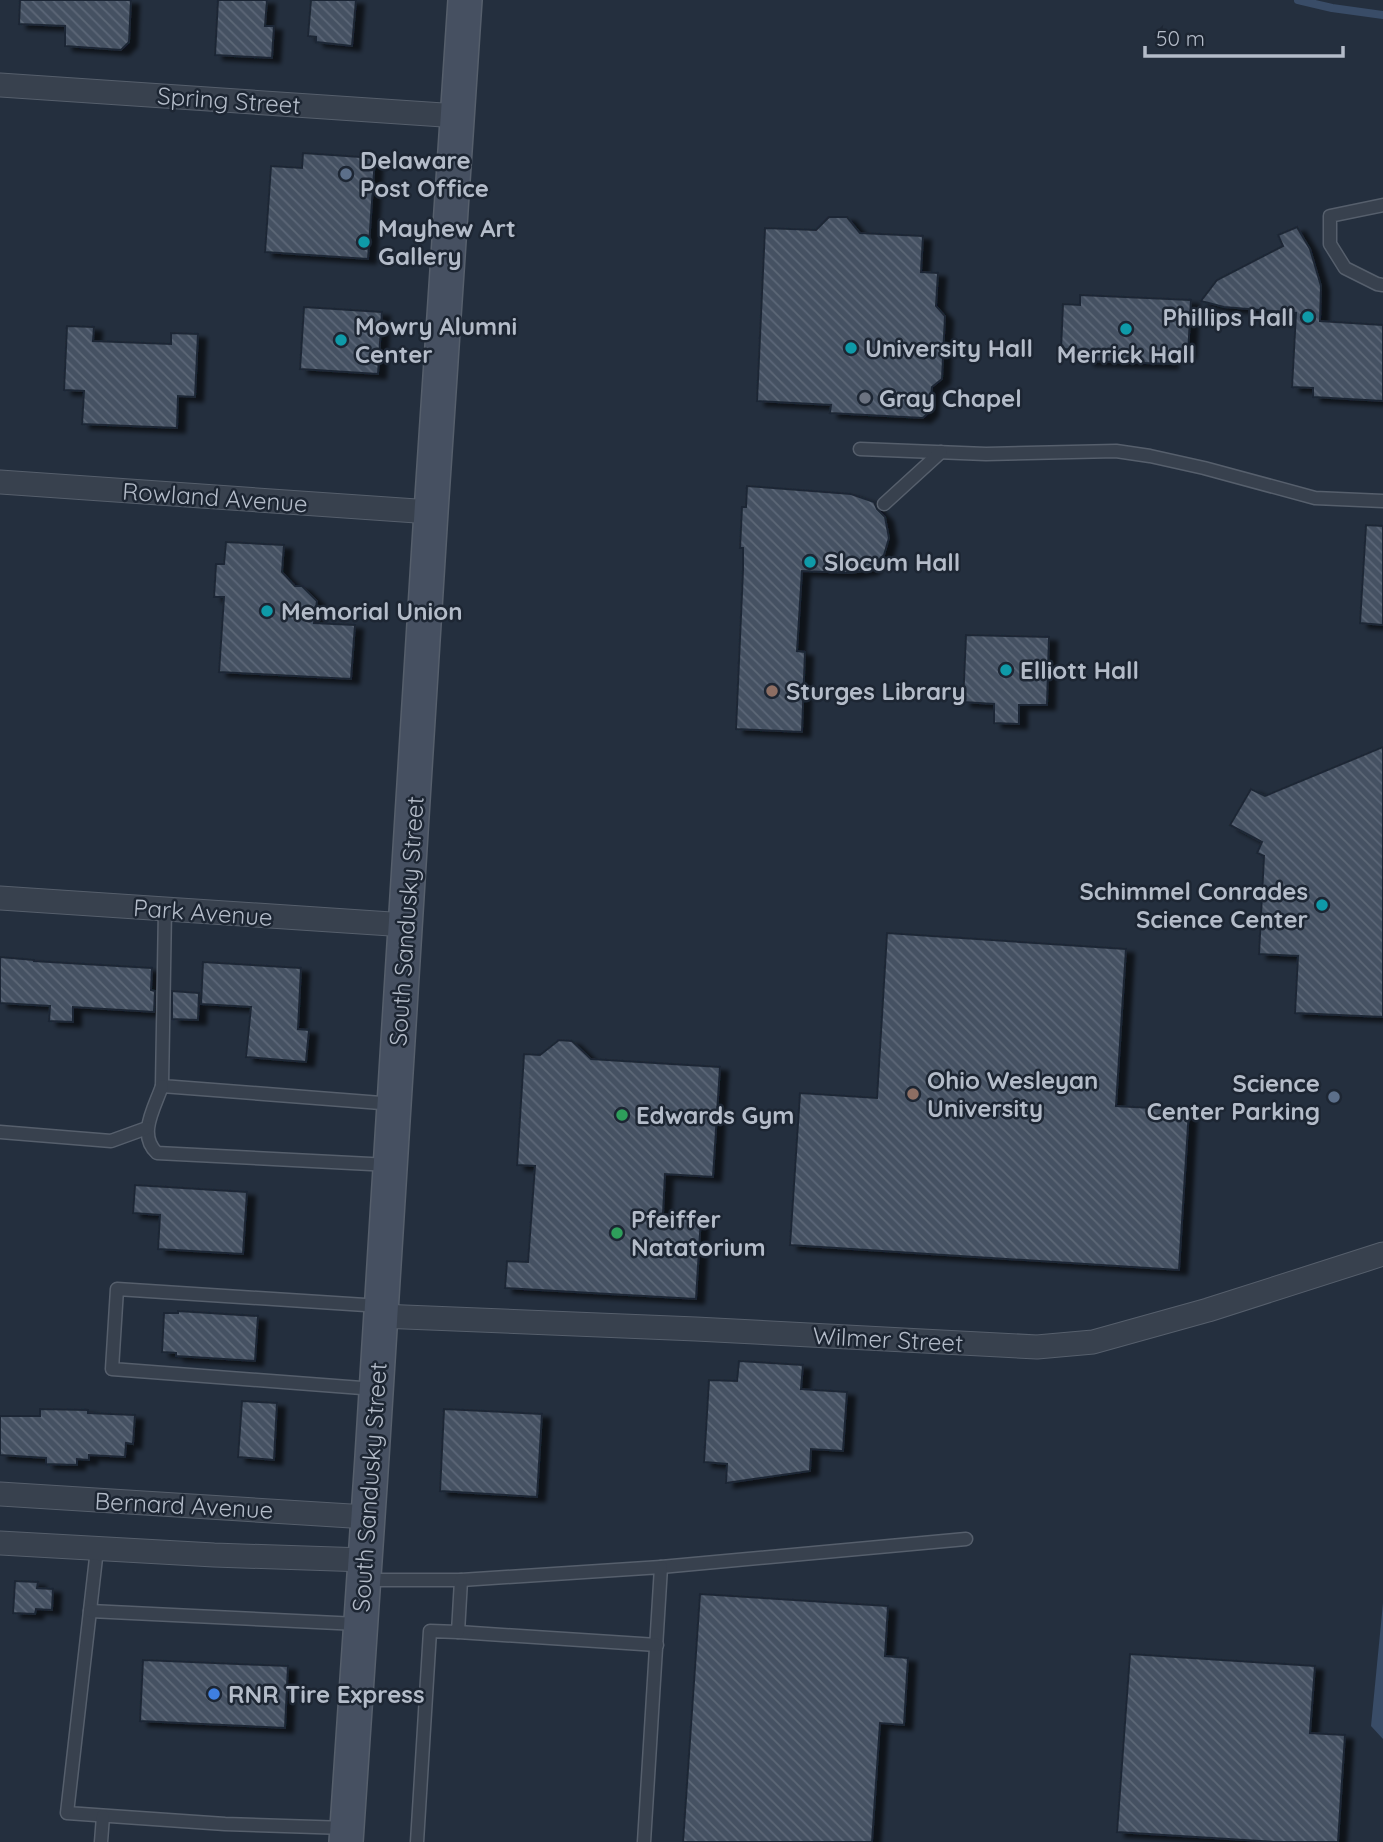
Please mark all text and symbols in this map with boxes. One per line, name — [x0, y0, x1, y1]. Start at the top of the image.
scale bar — [1145, 14, 1343, 58]
text: 50 m — [1156, 25, 1205, 51]
street label: Spring Street — [156, 80, 302, 120]
place label: Delaware Post Office — [360, 145, 489, 203]
marker: Delaware Post Office — [338, 166, 354, 182]
place label: Mayhew Art Gallery — [378, 213, 516, 271]
marker: Mayhew Art Gallery — [356, 234, 372, 250]
place label: Phillips Hall — [1163, 302, 1294, 332]
marker: Phillips Hall — [1300, 309, 1316, 325]
place label: Mowry Alumni Center — [355, 311, 517, 369]
marker: Merrick Hall — [1118, 321, 1134, 337]
marker: Mowry Alumni Center — [333, 332, 349, 348]
place label: University Hall — [865, 333, 1033, 363]
place label: Merrick Hall — [1057, 339, 1195, 369]
marker: University Hall — [843, 340, 859, 356]
place label: Gray Chapel — [879, 383, 1022, 413]
marker: Gray Chapel — [857, 390, 873, 406]
street label: Rowland Avenue — [121, 476, 309, 518]
place label: Slocum Hall — [824, 547, 960, 577]
marker: Slocum Hall — [802, 554, 818, 570]
place label: Memorial Union — [281, 596, 462, 626]
marker: Memorial Union — [259, 603, 275, 619]
place label: Elliott Hall — [1020, 655, 1139, 685]
marker: Elliott Hall — [998, 662, 1014, 678]
place label: Sturges Library — [786, 676, 966, 706]
marker: Sturges Library — [764, 683, 780, 699]
street label: South Sandusky Street — [382, 795, 430, 1047]
place label: Schimmel Conrades Science Center — [1080, 876, 1308, 934]
street label: Park Avenue — [132, 892, 274, 932]
marker: Schimmel Conrades Science Center — [1314, 897, 1330, 913]
place label: Ohio Wesleyan University — [927, 1065, 1098, 1123]
place label: Science Center Parking — [1147, 1068, 1320, 1126]
marker: Ohio Wesleyan University — [905, 1086, 921, 1102]
marker: Science Center Parking — [1326, 1089, 1342, 1105]
place label: Edwards Gym — [636, 1100, 794, 1130]
marker: Edwards Gym — [614, 1107, 630, 1123]
place label: Pfeiffer Natatorium — [631, 1204, 766, 1262]
marker: Pfeiffer Natatorium — [609, 1225, 625, 1241]
street label: Wilmer Street — [812, 1320, 964, 1358]
street label: South Sandusky Street — [345, 1361, 393, 1613]
street label: Bernard Avenue — [94, 1485, 274, 1525]
place label: RNR Tire Express — [228, 1679, 424, 1709]
marker: RNR Tire Express — [206, 1686, 222, 1702]

